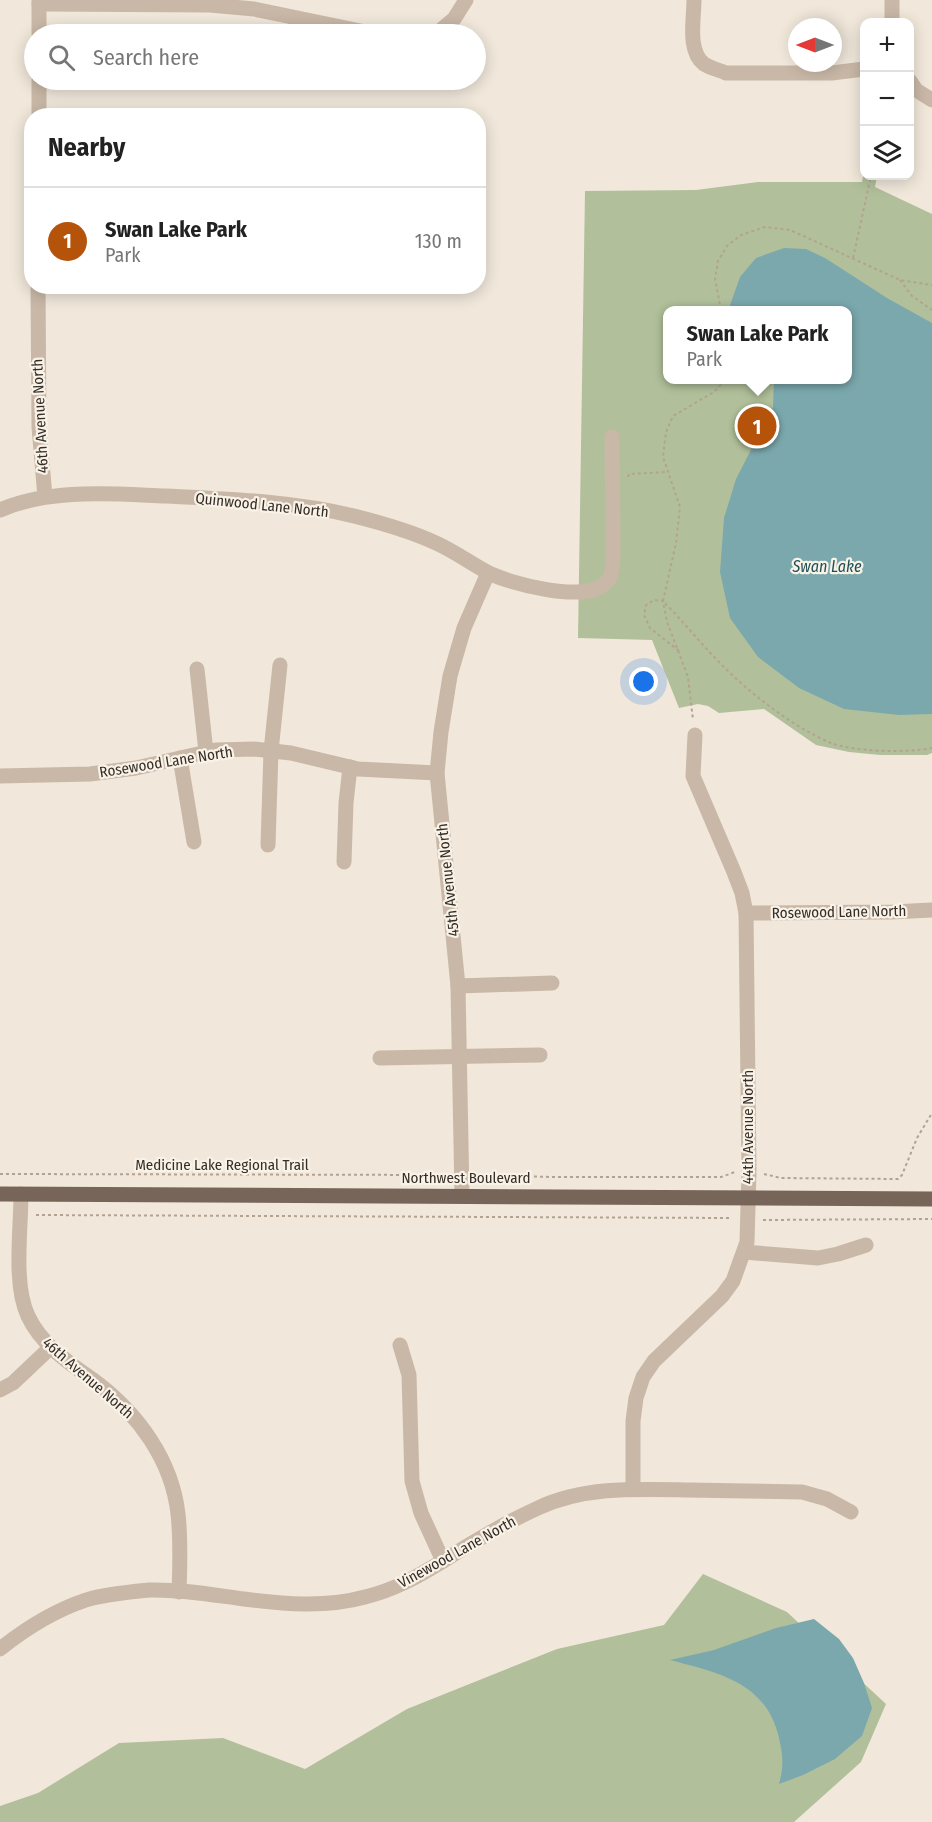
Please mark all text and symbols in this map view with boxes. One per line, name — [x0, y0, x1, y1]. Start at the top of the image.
north arrow — [788, 18, 842, 72]
map controls — [860, 18, 914, 180]
button: + — [860, 18, 914, 72]
search box — [24, 24, 486, 90]
icon: search — [45, 41, 78, 74]
text: Search here — [93, 44, 199, 71]
button: − — [860, 72, 914, 126]
button: layers — [860, 126, 914, 180]
text: Nearby — [48, 132, 125, 163]
text: Swan Lake Park — [105, 216, 247, 243]
text: 1 — [63, 229, 72, 253]
text: 130 m — [415, 229, 462, 253]
text: Park — [105, 243, 141, 267]
popup — [663, 306, 852, 384]
text: Swan Lake Park — [686, 320, 829, 347]
text: Park — [686, 347, 722, 371]
street label: 46th Avenue North — [28, 358, 52, 474]
pin: 1 — [738, 404, 777, 448]
street label: Quinwood Lane North — [194, 489, 330, 521]
water label: Swan Lake — [791, 557, 862, 576]
your location — [629, 667, 658, 696]
street label: Rosewood Lane North — [98, 743, 234, 781]
street label: 45th Avenue North — [433, 822, 463, 938]
street label: Rosewood Lane North — [772, 902, 906, 922]
street label: 44th Avenue North — [739, 1070, 757, 1184]
street label: Medicine Lake Regional Trail — [135, 1156, 309, 1174]
street label: Northwest Boulevard — [402, 1169, 530, 1187]
street label: 46th Avenue North — [39, 1334, 137, 1422]
street label: Vinewood Lane North — [395, 1512, 519, 1592]

